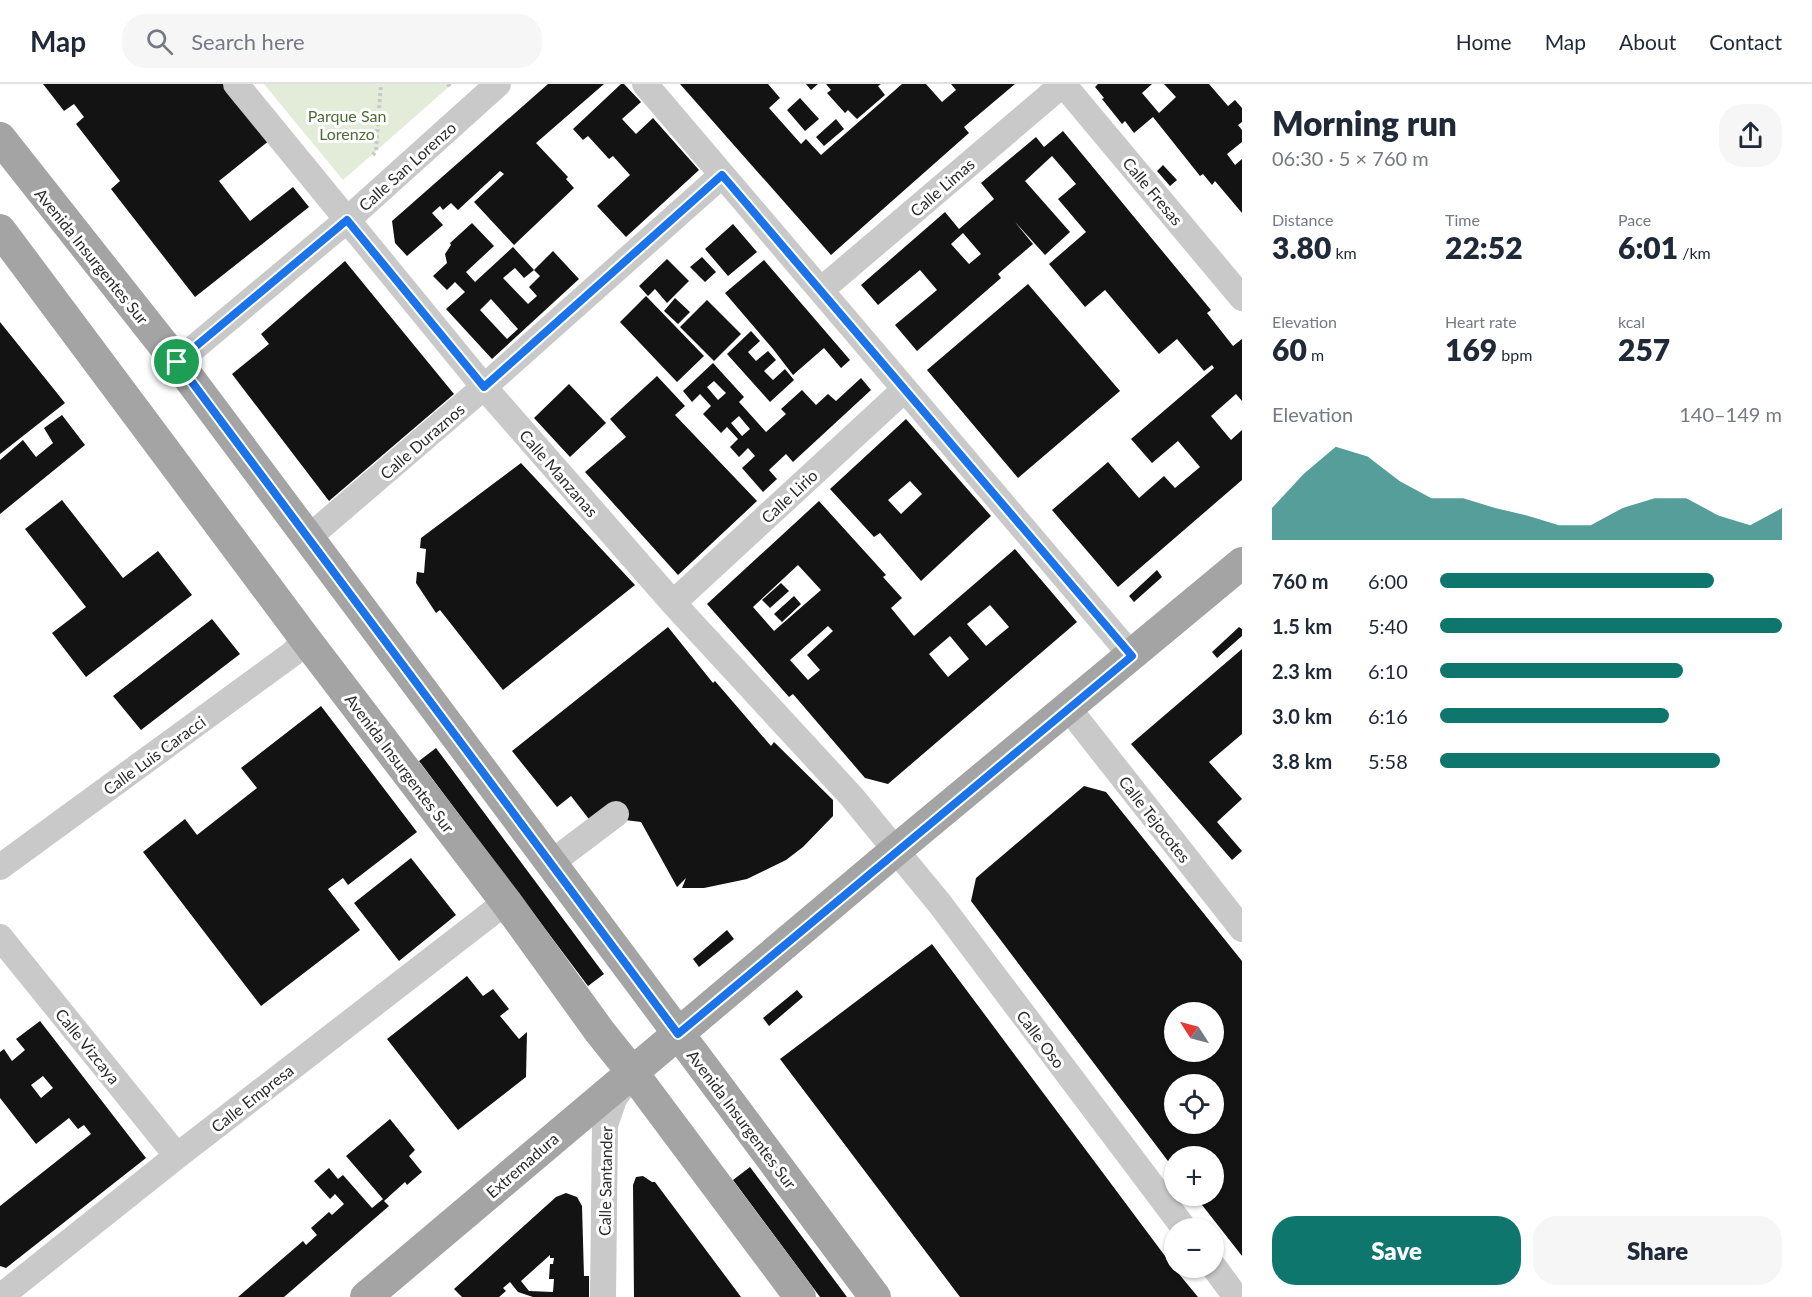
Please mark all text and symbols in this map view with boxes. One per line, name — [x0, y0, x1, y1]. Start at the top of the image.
search box — [122, 14, 542, 68]
text: Map — [30, 24, 86, 58]
icon: search — [143, 25, 176, 58]
text: Search here — [191, 28, 305, 55]
text: Home — [1456, 29, 1512, 54]
text: Map — [1545, 29, 1586, 54]
text: About — [1619, 29, 1676, 54]
text: Contact — [1709, 29, 1782, 54]
text: Morning run — [1272, 103, 1457, 143]
button: share — [1719, 104, 1782, 167]
park label: Parque San Lorenzo — [308, 106, 386, 143]
street label: Calle San Lorenzo — [355, 117, 459, 215]
text: 06:30 · 5 × 760 m — [1272, 146, 1429, 170]
street label: Calle Fresas — [1119, 153, 1187, 229]
street label: Calle Limas — [906, 154, 978, 220]
street label: Avenida Insurgentes Sur — [31, 184, 153, 328]
text: Distance — [1272, 210, 1333, 229]
text: Time — [1445, 210, 1480, 229]
text: Pace — [1618, 210, 1651, 229]
text: 3.80 — [1272, 229, 1331, 265]
text: 22:52 — [1445, 229, 1523, 265]
text: 6:01 — [1618, 229, 1678, 265]
text: km — [1331, 243, 1357, 262]
text: /km — [1678, 243, 1711, 262]
text: Elevation — [1272, 312, 1337, 331]
text: Heart rate — [1445, 312, 1517, 331]
text: kcal — [1618, 312, 1645, 331]
text: 60 — [1272, 331, 1307, 367]
text: 169 — [1445, 331, 1497, 367]
text: 257 — [1618, 331, 1670, 367]
pin — [151, 336, 202, 387]
icon: arrive — [160, 345, 193, 378]
text: m — [1307, 345, 1324, 364]
text: bpm — [1497, 345, 1532, 364]
street label: Calle Duraznos — [376, 399, 468, 483]
text: Elevation — [1272, 402, 1353, 426]
text: 140–149 m — [1679, 402, 1782, 426]
street label: Calle Manzanas — [516, 426, 602, 520]
street label: Calle Lirio — [757, 465, 821, 527]
text: 760 m — [1272, 569, 1328, 593]
text: 6:00 — [1368, 569, 1408, 593]
text: 1.5 km — [1272, 614, 1332, 638]
text: 5:40 — [1368, 614, 1408, 638]
text: 2.3 km — [1272, 659, 1332, 683]
text: 6:10 — [1368, 659, 1408, 683]
street label: Avenida Insurgentes Sur — [342, 690, 459, 836]
text: 3.0 km — [1272, 704, 1332, 728]
text: 6:16 — [1368, 704, 1408, 728]
street label: Calle Luis Caracci — [99, 712, 209, 798]
text: 3.8 km — [1272, 749, 1332, 773]
text: 5:58 — [1368, 749, 1408, 773]
street label: Calle Tejocotes — [1115, 772, 1195, 866]
north arrow — [1164, 1002, 1224, 1062]
map controls — [1164, 1002, 1224, 1278]
street label: Calle Vizcaya — [52, 1005, 124, 1087]
street label: Calle Oso — [1013, 1006, 1069, 1072]
street label: Avenida Insurgentes Sur — [684, 1046, 801, 1192]
street label: Calle Empresa — [207, 1060, 297, 1136]
button: locate — [1164, 1074, 1224, 1134]
street label: Calle Santander — [595, 1126, 615, 1236]
street label: Extremadura — [482, 1128, 562, 1202]
button: + — [1164, 1146, 1224, 1206]
button: Save — [1272, 1216, 1521, 1285]
button: Share — [1533, 1216, 1782, 1285]
button: − — [1164, 1218, 1224, 1278]

